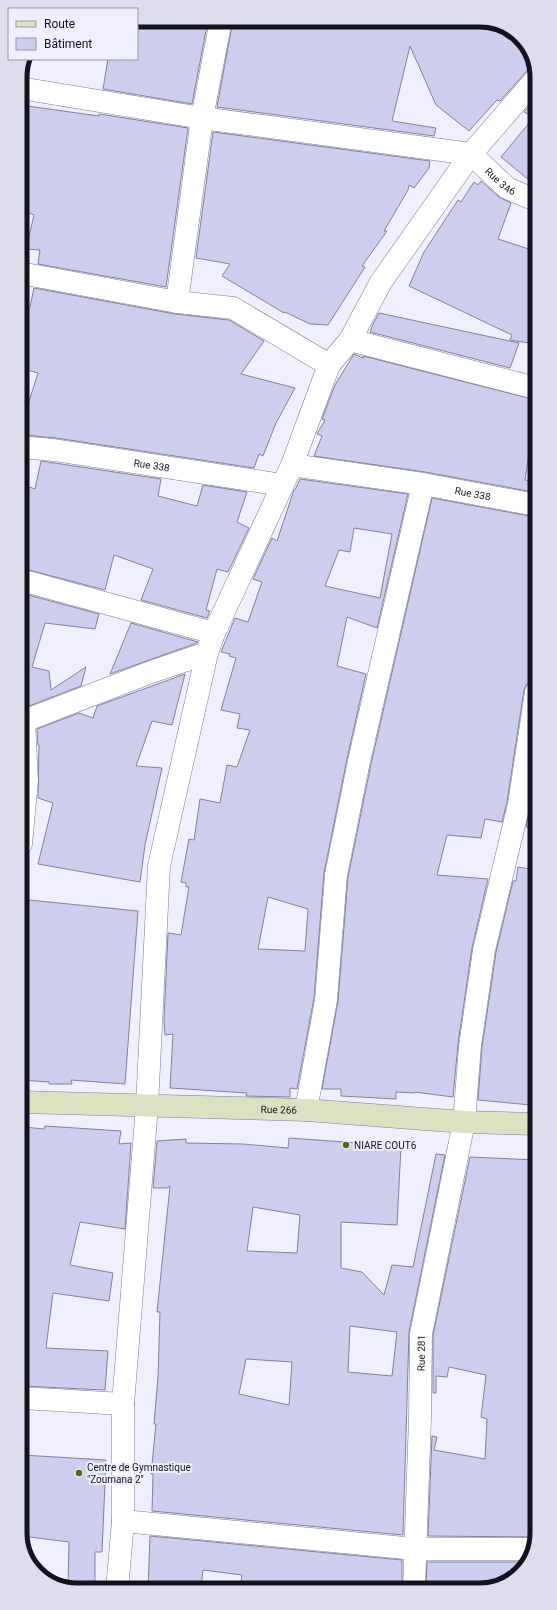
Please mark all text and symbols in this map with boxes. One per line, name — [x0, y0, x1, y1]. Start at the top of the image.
legend — [8, 8, 138, 60]
text: Route — [44, 17, 75, 31]
text: Bâtiment — [44, 37, 92, 51]
street label: Rue 346 — [483, 165, 518, 197]
street label: Rue 338 — [133, 457, 171, 473]
street label: Rue 338 — [454, 485, 492, 502]
street label: Rue 266 — [261, 1103, 298, 1115]
marker: NIARE COUT6 — [341, 1140, 351, 1150]
place label: NIARE COUT6 — [354, 1140, 417, 1151]
street label: Rue 281 — [415, 1335, 426, 1371]
place label: Centre de Gymnastique "Zoumana 2" — [87, 1462, 191, 1485]
marker: Centre de Gymnastique "Zoumana 2" — [74, 1468, 84, 1478]

